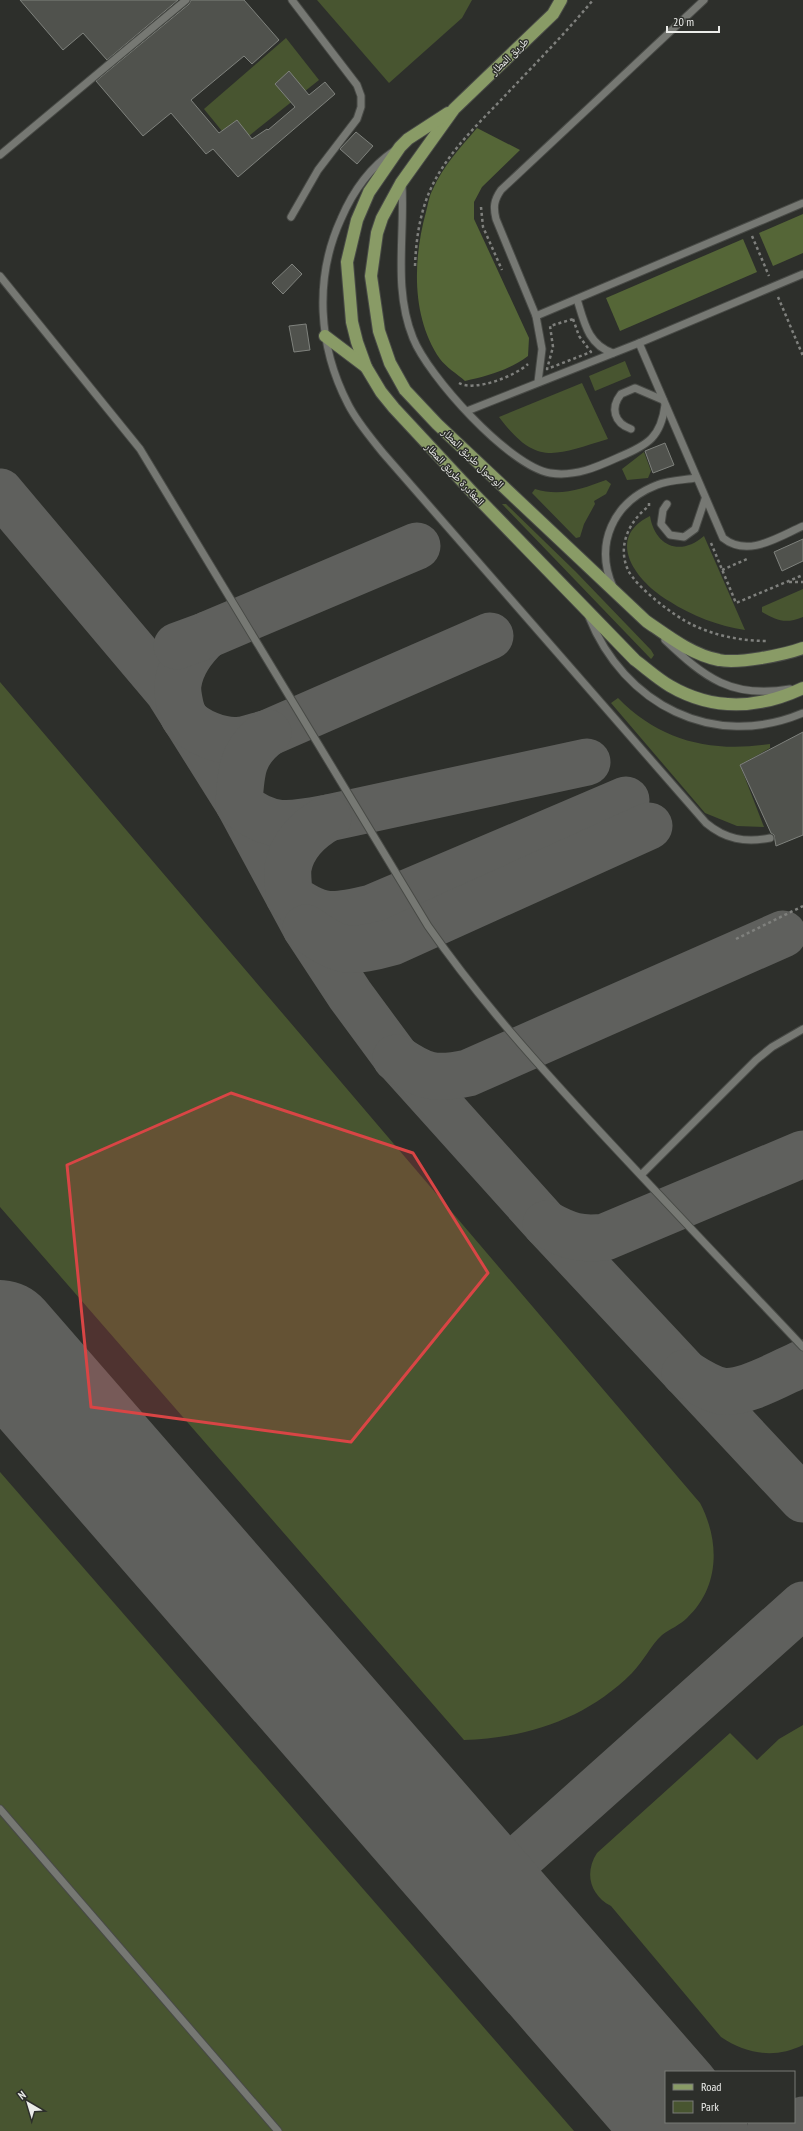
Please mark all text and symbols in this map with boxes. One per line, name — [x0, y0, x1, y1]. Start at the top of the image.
scale bar — [667, 8, 719, 34]
text: 20 m — [673, 14, 694, 29]
street label: طريق المطار — [486, 34, 531, 79]
street label: الوصول طريق المطار — [438, 424, 507, 491]
street label: المغادرة طريق المطار — [422, 439, 488, 508]
legend — [665, 2071, 795, 2123]
text: Road — [701, 2079, 721, 2094]
north arrow — [8, 2083, 48, 2123]
text: N — [15, 2088, 29, 2102]
text: Park — [701, 2099, 719, 2114]

